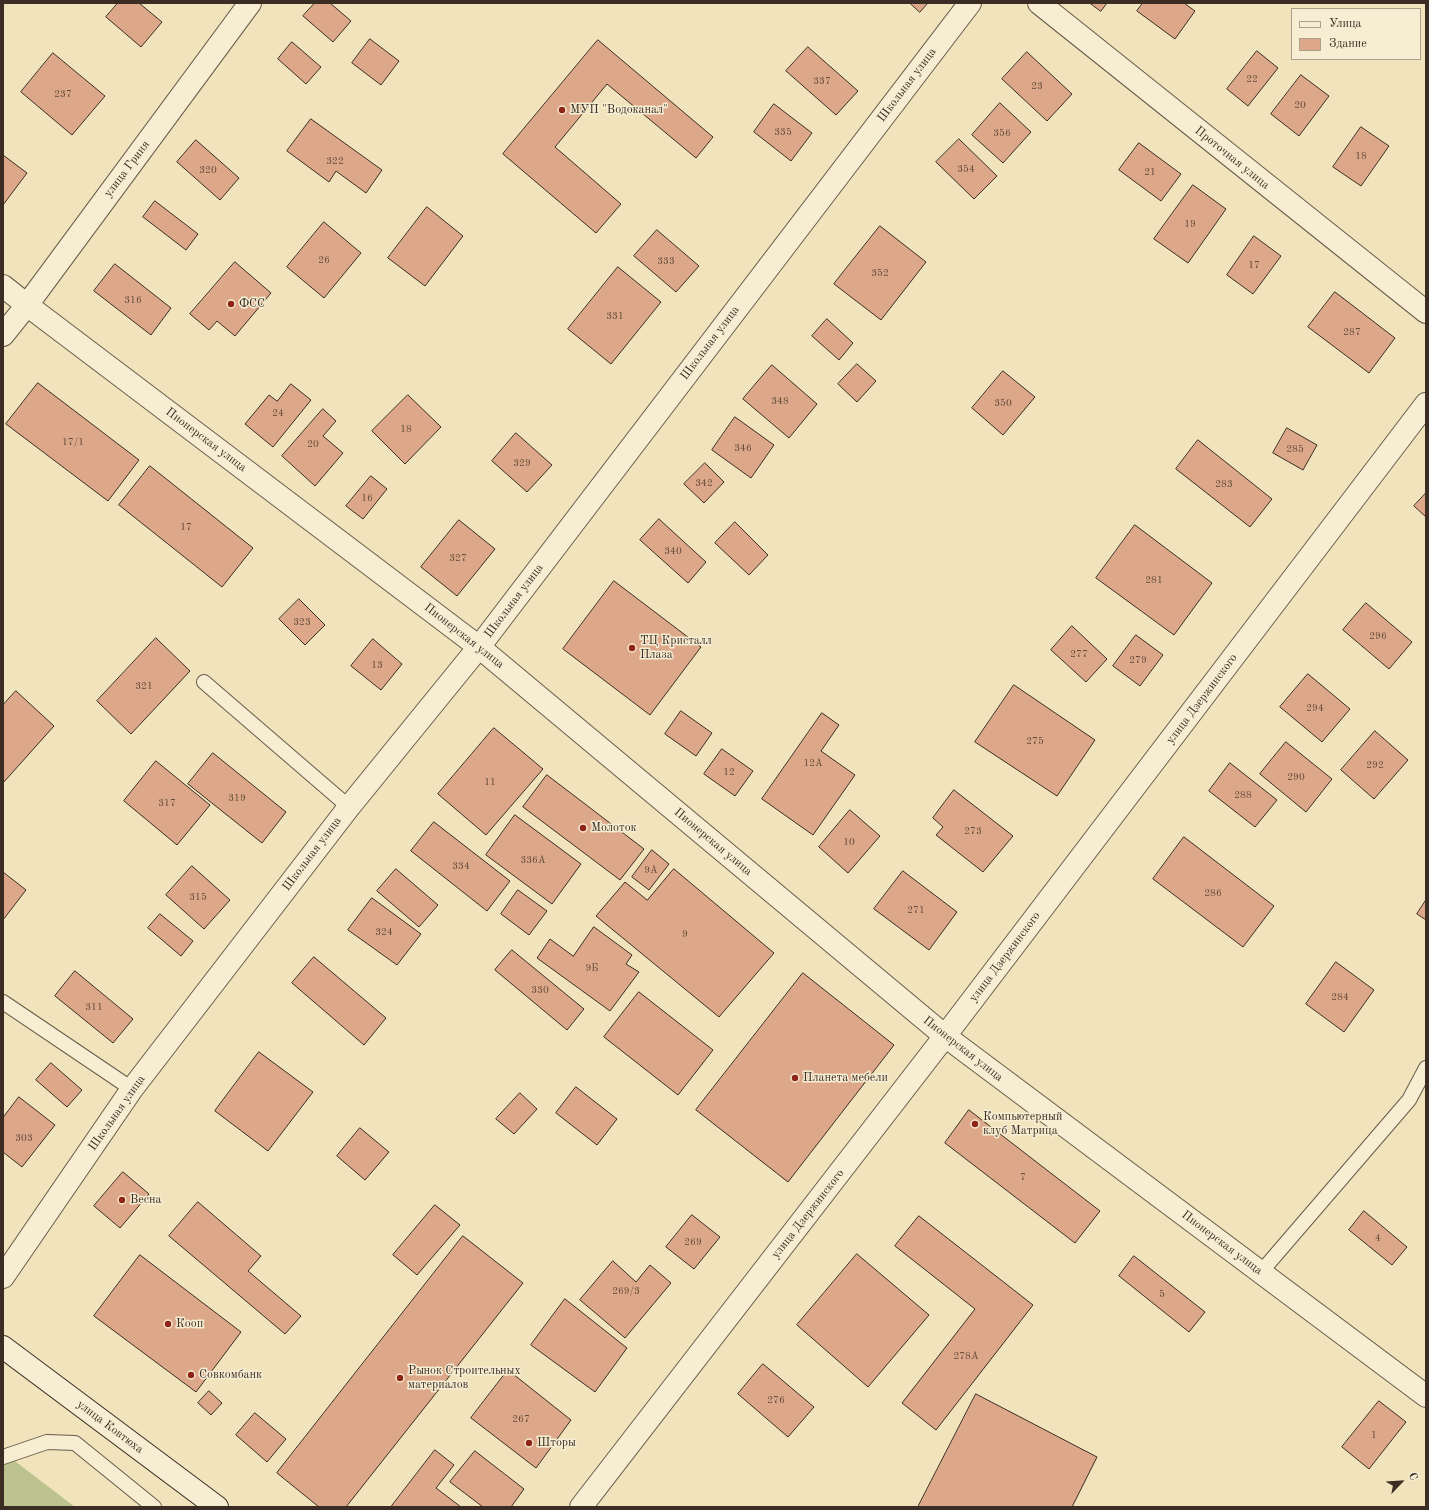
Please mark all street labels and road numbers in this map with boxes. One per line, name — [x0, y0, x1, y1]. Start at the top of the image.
street label: Школьная улица — [874, 45, 940, 125]
street label: Проточная улица — [1192, 123, 1272, 193]
street label: улица Гриня — [101, 138, 153, 200]
street label: Школьная улица — [677, 303, 743, 383]
street label: Пионерская улица — [163, 405, 249, 475]
street label: Школьная улица — [481, 561, 547, 641]
street label: Пионерская улица — [421, 600, 507, 672]
street label: улица Дзержинского — [1163, 651, 1241, 747]
street label: Пионерская улица — [671, 805, 755, 879]
street label: Школьная улица — [279, 814, 345, 894]
street label: улица Дзержинского — [966, 909, 1044, 1005]
street label: Пионерская улица — [920, 1013, 1006, 1085]
street label: Школьная улица — [86, 1072, 148, 1154]
street label: улица Дзержинского — [769, 1167, 847, 1261]
street label: Пионерская улица — [1179, 1208, 1265, 1278]
street label: улица Ковтюха — [74, 1397, 146, 1457]

